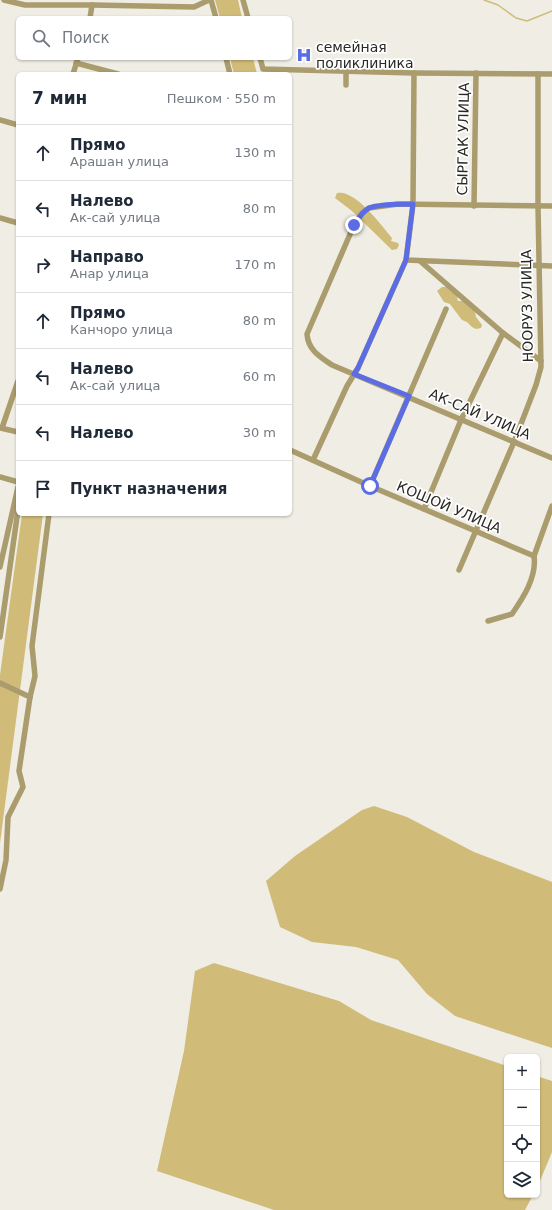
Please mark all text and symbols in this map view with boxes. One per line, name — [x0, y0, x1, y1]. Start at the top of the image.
search box — [16, 16, 292, 60]
icon: search — [30, 27, 52, 49]
text: Поиск — [62, 29, 110, 47]
place label: семейная поликлиника — [316, 39, 414, 71]
hospital icon: семейная поликлиника — [295, 46, 313, 64]
street label: СЫРГАК УЛИЦА — [454, 82, 472, 196]
text: 7 мин — [32, 88, 87, 108]
text: Пешком · 550 m — [167, 91, 276, 106]
text: Прямо — [70, 136, 126, 154]
icon: ahead — [32, 142, 54, 164]
text: 130 m — [234, 145, 276, 160]
text: Арашан улица — [70, 154, 169, 169]
text: Налево — [70, 192, 134, 210]
icon: left — [32, 198, 54, 220]
text: 80 m — [243, 201, 276, 216]
text: Ак-сай улица — [70, 210, 160, 225]
route end — [345, 216, 363, 234]
text: Направо — [70, 248, 144, 266]
street label: НООРУЗ УЛИЦА — [518, 249, 536, 363]
icon: right — [32, 254, 54, 276]
text: 170 m — [234, 257, 276, 272]
text: Анар улица — [70, 266, 149, 281]
text: Прямо — [70, 304, 126, 322]
icon: ahead — [32, 310, 54, 332]
text: 80 m — [243, 313, 276, 328]
text: Канчоро улица — [70, 322, 173, 337]
text: Налево — [70, 360, 134, 378]
icon: left — [32, 366, 54, 388]
text: 60 m — [243, 369, 276, 384]
text: Ак-сай улица — [70, 378, 160, 393]
street label: АК-САЙ УЛИЦА — [427, 384, 534, 443]
icon: left — [32, 422, 54, 444]
text: Налево — [70, 424, 134, 442]
text: 30 m — [243, 425, 276, 440]
route start — [361, 477, 379, 495]
street label: КОШОЙ УЛИЦА — [394, 477, 504, 536]
icon: arrive — [32, 478, 54, 500]
text: Пункт назначения — [70, 480, 227, 498]
map controls — [504, 1054, 540, 1198]
button: + — [504, 1054, 540, 1090]
button: − — [504, 1090, 540, 1126]
button: locate — [504, 1126, 540, 1162]
button: layers — [504, 1162, 540, 1198]

